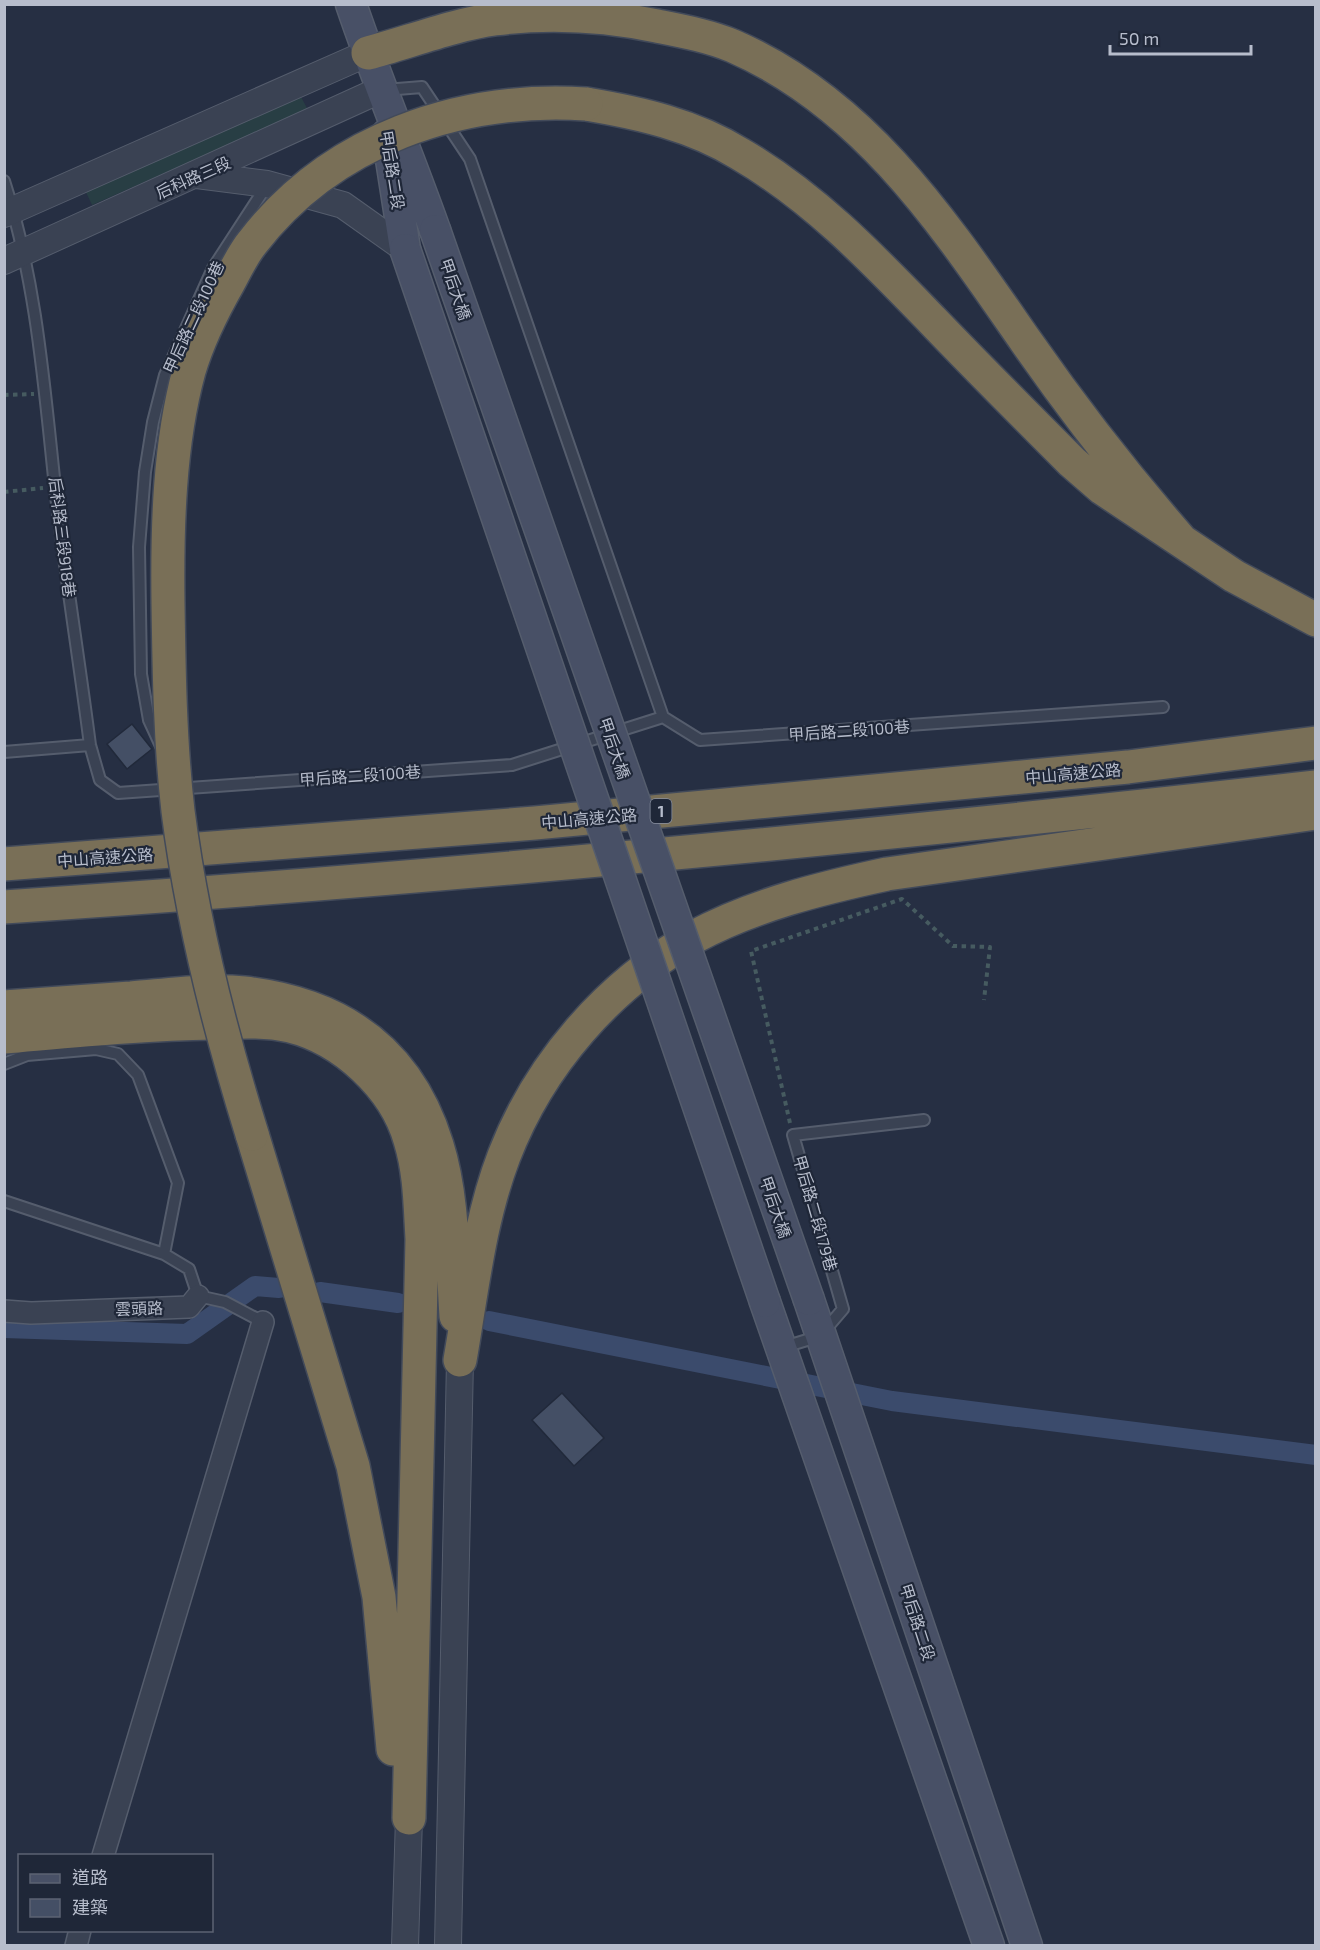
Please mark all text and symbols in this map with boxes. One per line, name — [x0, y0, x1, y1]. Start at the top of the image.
scale bar — [1110, 18, 1251, 56]
text: 50 m — [1119, 27, 1159, 49]
street label: 甲后路二段 — [377, 129, 409, 211]
street label: 后科路三段 — [153, 152, 233, 202]
street label: 甲后大橋 — [437, 256, 475, 322]
street label: 甲后路二段100巷 — [159, 258, 227, 376]
street label: 后科路三段918巷 — [46, 476, 80, 598]
street label: 甲后大橋 — [596, 715, 634, 781]
street label: 甲后路二段100巷 — [788, 716, 910, 744]
street label: 中山高速公路 — [1024, 759, 1122, 787]
street label: 甲后路二段100巷 — [299, 761, 421, 789]
road number: 1 — [650, 799, 672, 823]
street label: 中山高速公路 — [540, 804, 638, 832]
street label: 中山高速公路 — [56, 844, 154, 870]
street label: 甲后路二段179巷 — [790, 1153, 842, 1273]
street label: 甲后大橋 — [757, 1174, 795, 1240]
street label: 雲頭路 — [115, 1298, 163, 1318]
street label: 甲后路二段 — [897, 1581, 939, 1663]
legend — [18, 1854, 213, 1932]
text: 道路 — [72, 1866, 108, 1888]
text: 建築 — [72, 1896, 108, 1918]

